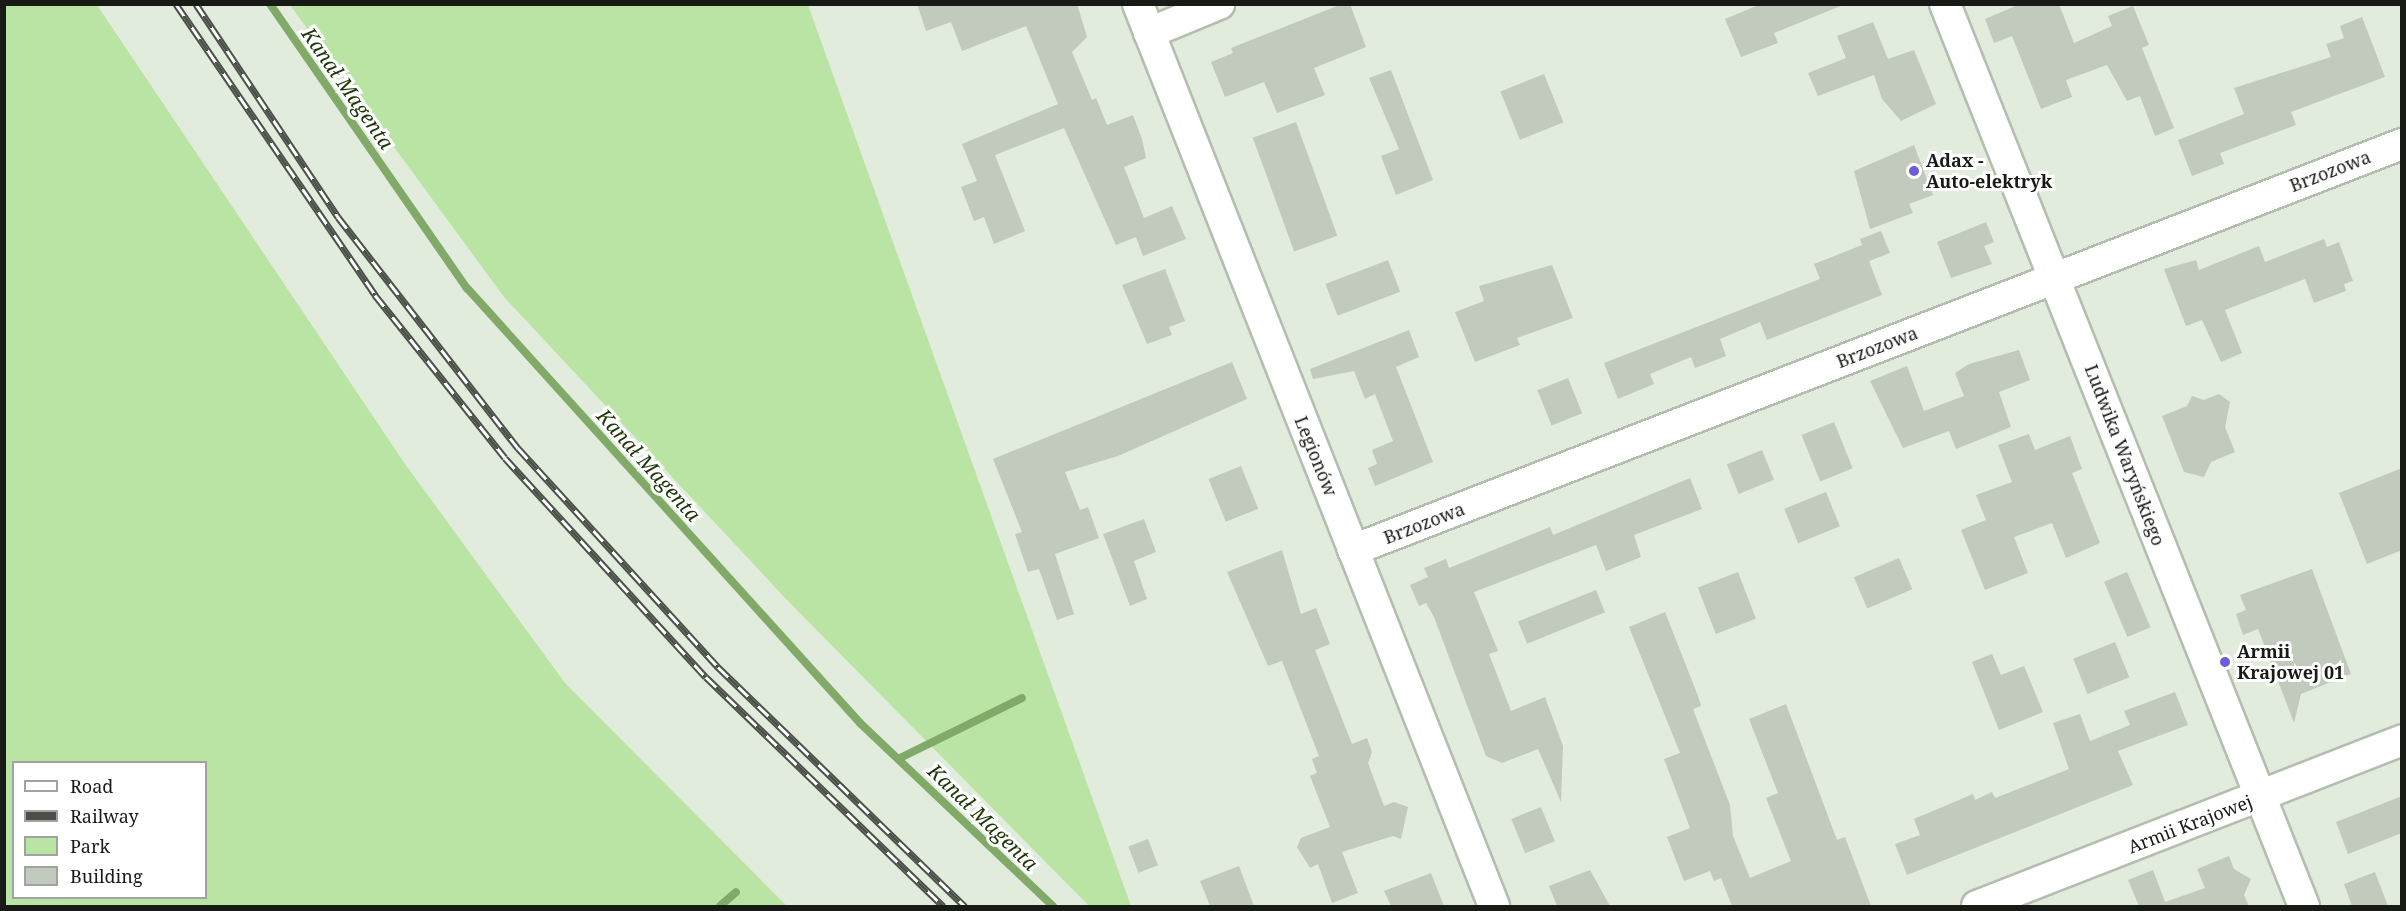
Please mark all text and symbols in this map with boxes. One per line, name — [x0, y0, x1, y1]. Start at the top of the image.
water label: Kanał Magenta — [297, 23, 399, 153]
street label: Brzozowa — [2286, 146, 2374, 196]
place label: Adax - Auto-elektryk — [1926, 150, 2052, 192]
marker: Adax - Auto-elektryk — [1907, 164, 1921, 178]
street label: Brzozowa — [1833, 322, 1921, 372]
street label: Ludwika Waryńskiego — [2080, 361, 2170, 549]
water label: Kanał Magenta — [592, 404, 706, 526]
street label: Legionów — [1290, 413, 1342, 499]
street label: Brzozowa — [1380, 498, 1468, 548]
place label: Armii Krajowej 01 — [2237, 641, 2344, 684]
marker: Armii Krajowej 01 — [2218, 655, 2232, 669]
water label: Kanał Magenta — [923, 759, 1043, 875]
legend — [12, 761, 207, 899]
text: Road — [70, 774, 113, 798]
street label: Armii Krajowej — [2125, 790, 2255, 858]
text: Railway — [70, 804, 139, 828]
text: Park — [70, 834, 110, 858]
text: Building — [70, 864, 143, 888]

